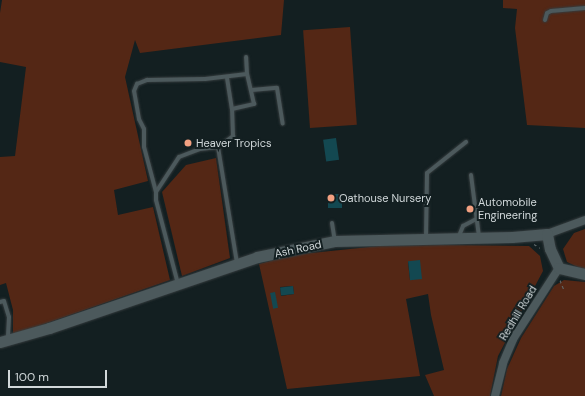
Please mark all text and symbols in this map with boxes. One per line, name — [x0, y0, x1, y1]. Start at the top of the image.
place label: Heaver Tropics — [196, 136, 272, 150]
marker: Heaver Tropics — [183, 138, 193, 148]
place label: Oathouse Nursery — [339, 191, 431, 205]
marker: Oathouse Nursery — [326, 193, 336, 203]
place label: Automobile Engineering — [478, 196, 537, 222]
marker: Automobile Engineering — [465, 204, 475, 214]
street label: Ash Road — [273, 238, 323, 260]
street label: Redhill Road — [496, 283, 540, 343]
scale bar — [10, 362, 109, 388]
text: 100 m — [15, 369, 49, 385]

